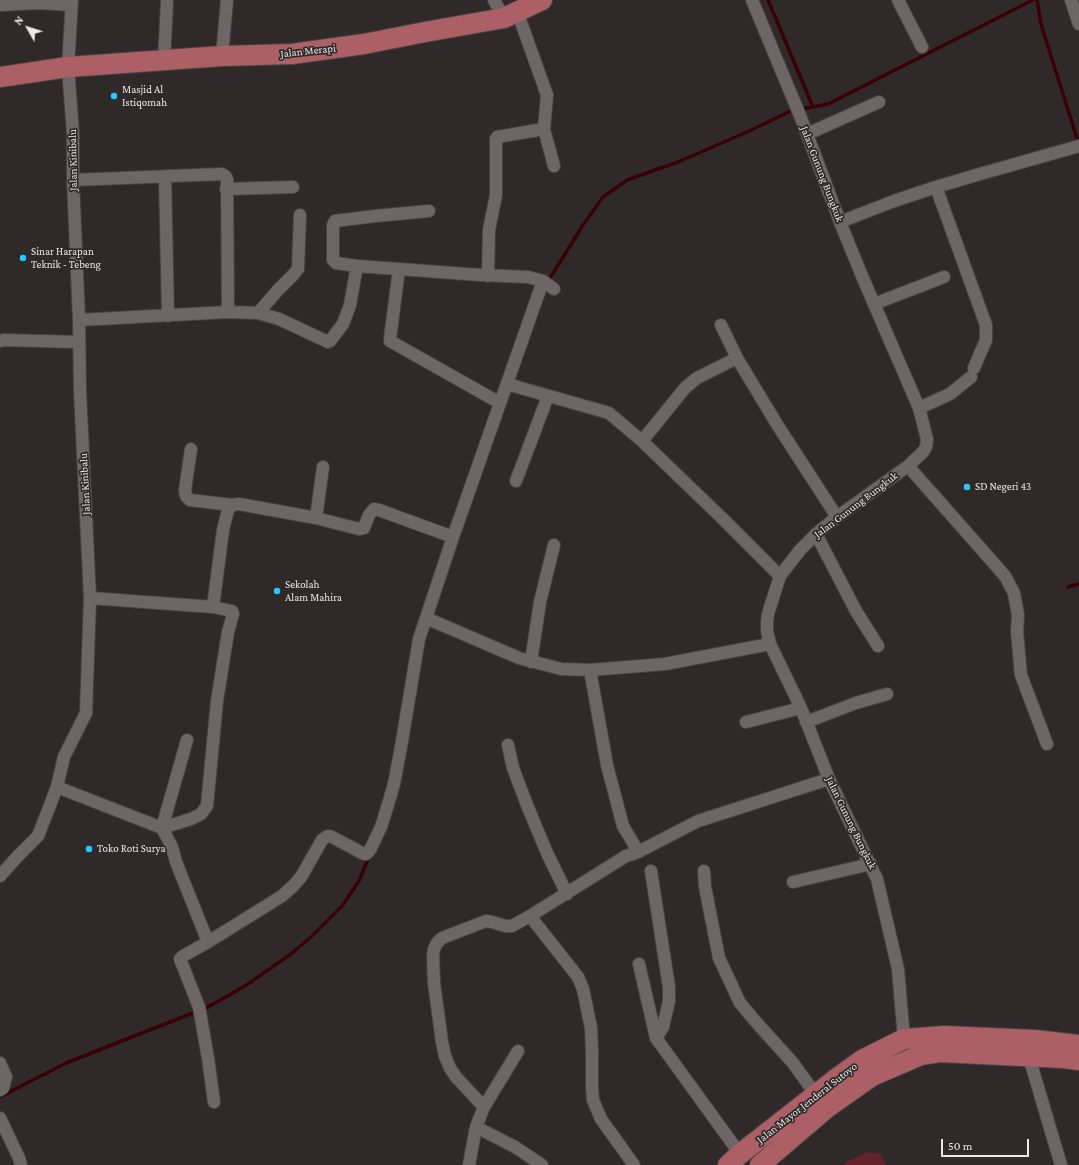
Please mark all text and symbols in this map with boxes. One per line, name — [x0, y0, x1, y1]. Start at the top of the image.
north arrow — [8, 8, 48, 48]
text: N — [12, 14, 26, 27]
street label: Jalan Merapi — [280, 42, 336, 60]
place label: Masjid Al Istiqomah — [122, 83, 167, 109]
marker: Masjid Al Istiqomah — [109, 91, 119, 101]
street label: Jalan Gunung Bungkuk — [798, 124, 846, 224]
street label: Jalan Kinibalu — [66, 129, 80, 191]
place label: Sinar Harapan Teknik - Tebeng — [31, 245, 101, 271]
marker: Sinar Harapan Teknik - Tebeng — [18, 253, 28, 263]
street label: Jalan Kinibalu — [77, 453, 93, 515]
street label: Jalan Gunung Bungkuk — [812, 469, 900, 541]
place label: SD Negeri 43 — [975, 480, 1031, 494]
marker: SD Negeri 43 — [962, 482, 972, 492]
place label: Sekolah Alam Mahira — [285, 578, 342, 604]
marker: Sekolah Alam Mahira — [272, 586, 282, 596]
street label: Jalan Gunung Bungkuk — [823, 775, 879, 871]
place label: Toko Roti Surya — [97, 842, 166, 856]
marker: Toko Roti Surya — [84, 844, 94, 854]
street label: Jalan Mayor Jenderal Sutoyo — [754, 1060, 860, 1146]
scale bar — [943, 1131, 1031, 1157]
text: 50 m — [948, 1139, 972, 1153]

